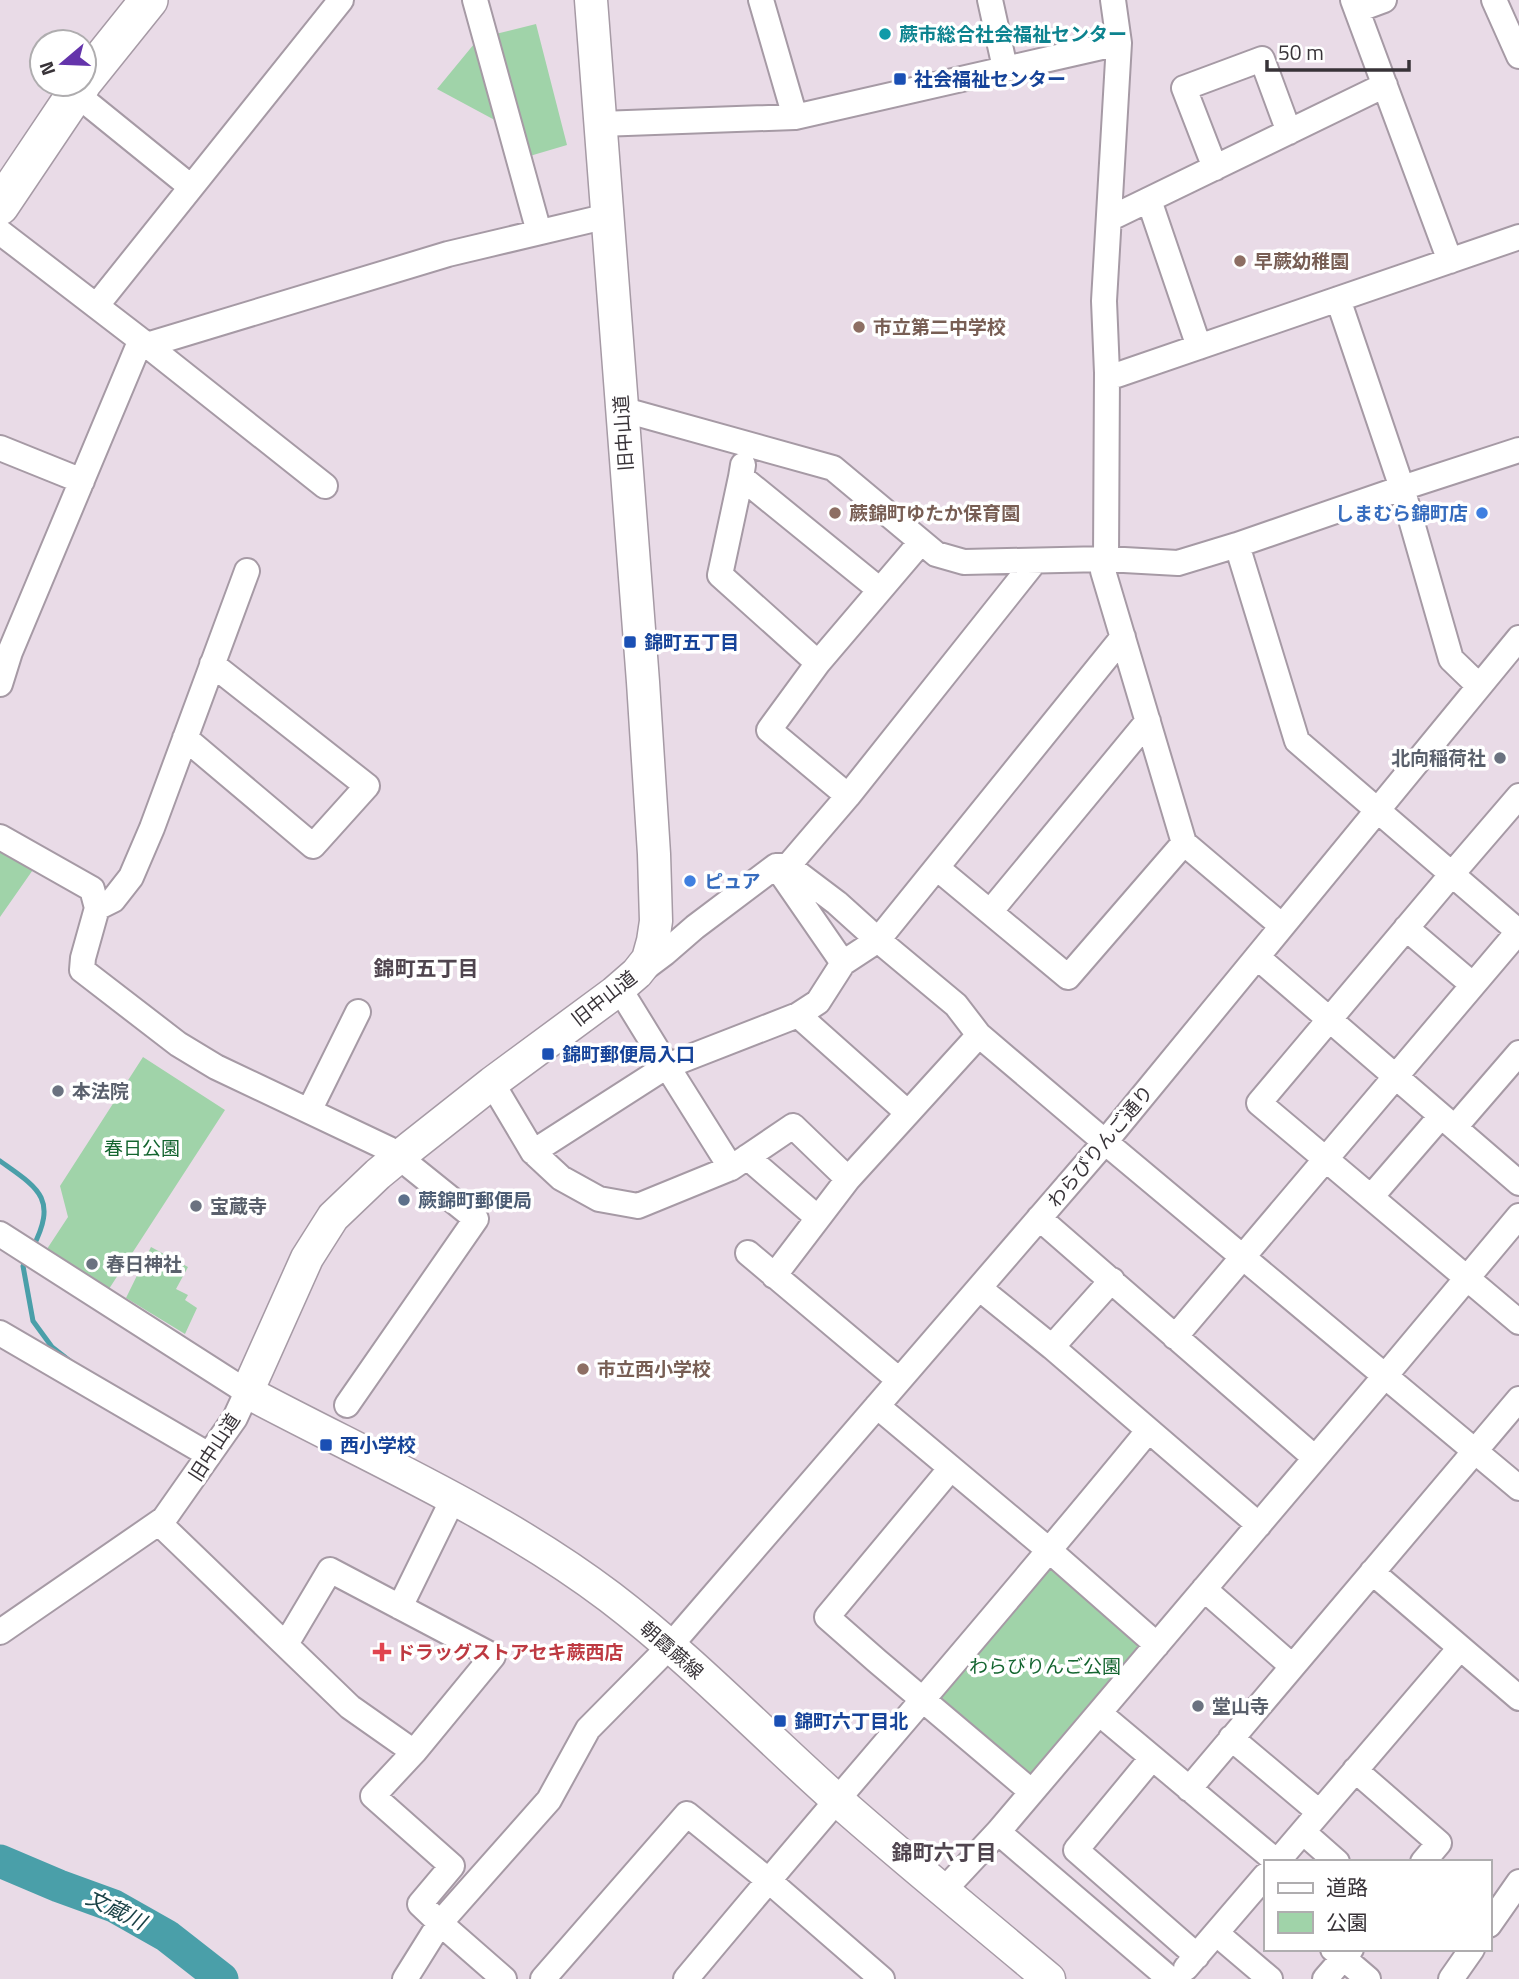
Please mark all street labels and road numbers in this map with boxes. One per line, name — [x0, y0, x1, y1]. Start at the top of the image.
street label: 旧中山道 — [605, 394, 640, 472]
street label: 旧中山道 — [565, 963, 643, 1032]
street label: わらびりんご通り — [1040, 1078, 1160, 1213]
street label: 旧中山道 — [181, 1407, 246, 1487]
street label: 朝霞蕨線 — [634, 1614, 711, 1686]

